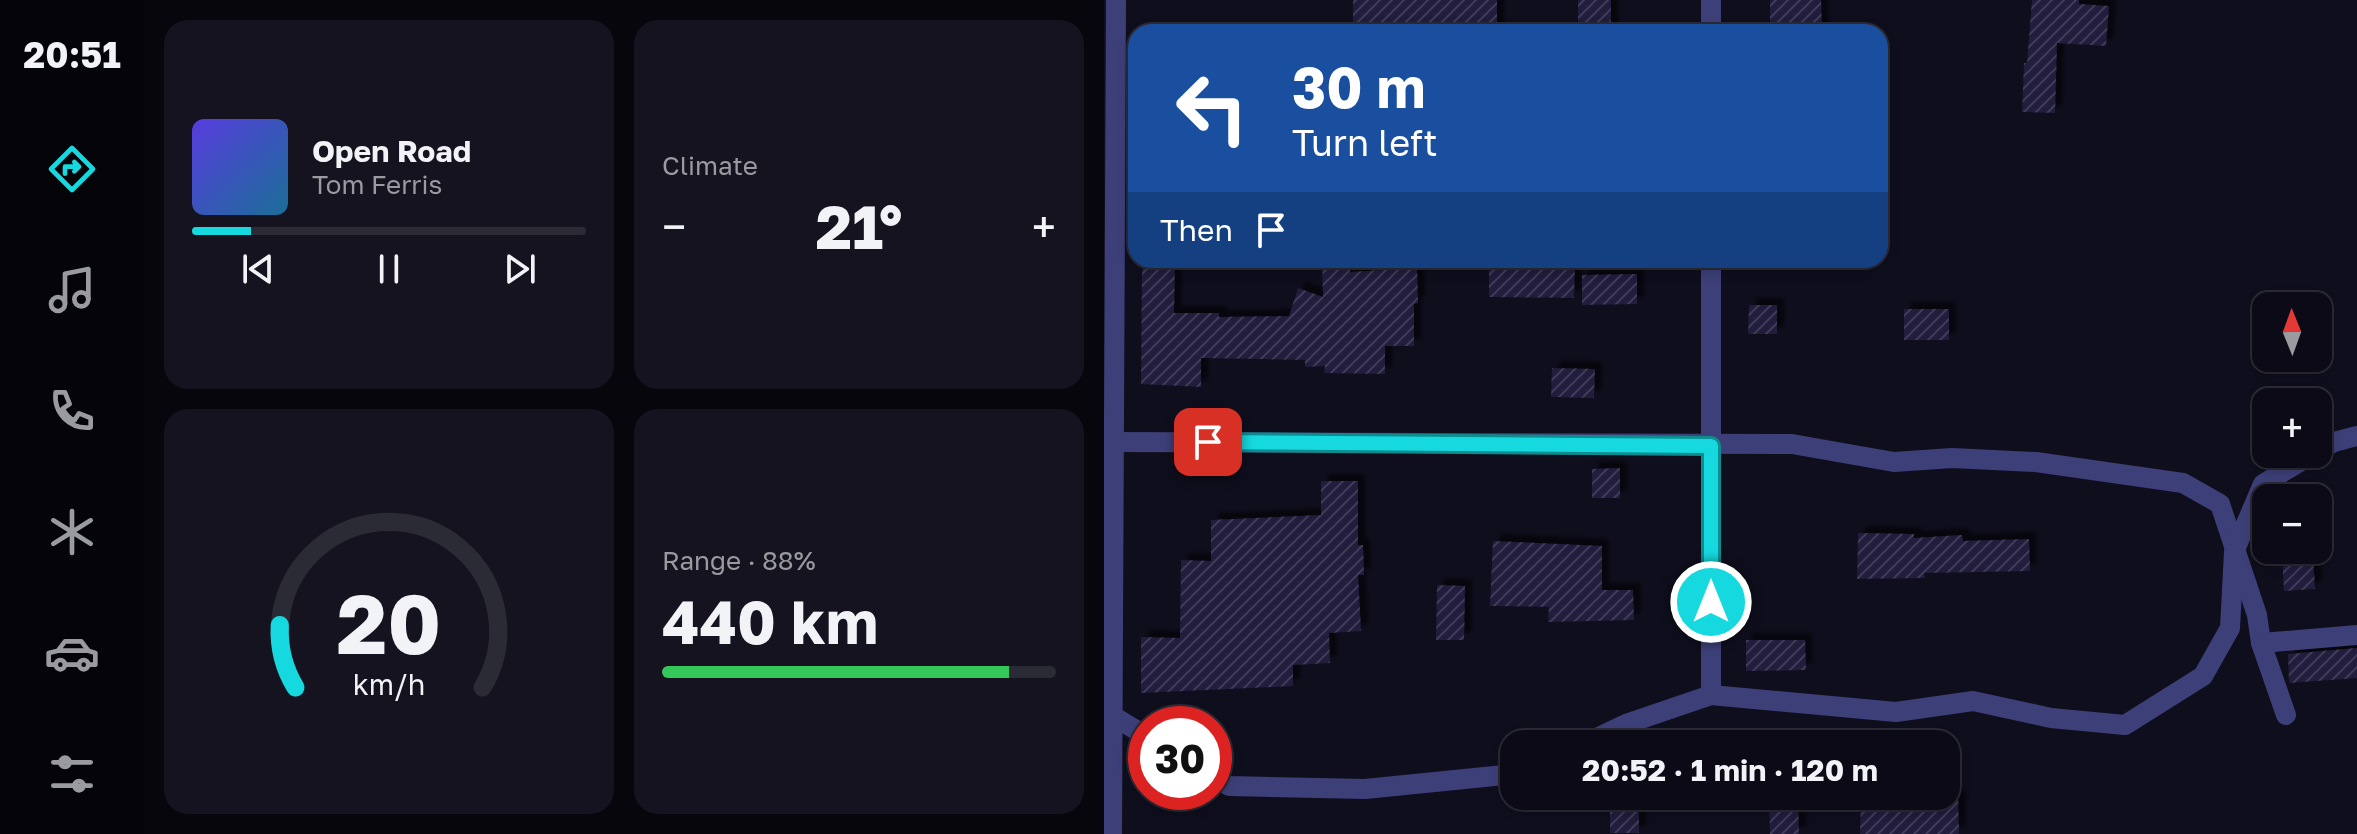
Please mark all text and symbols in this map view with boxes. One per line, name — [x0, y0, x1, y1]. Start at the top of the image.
text: 20:51 — [23, 33, 121, 76]
text: 30 m — [1292, 53, 1426, 120]
icon: left — [1160, 56, 1264, 160]
text: Turn left — [1292, 121, 1438, 164]
text: Open Road — [312, 133, 471, 169]
icon: directions — [44, 141, 100, 197]
text: Climate — [662, 150, 758, 181]
text: Tom Ferris — [312, 169, 442, 200]
text: 21° — [816, 190, 902, 262]
text: − — [662, 200, 686, 253]
text: + — [1032, 200, 1056, 253]
icon: arrive — [1249, 208, 1293, 252]
text: Then — [1160, 212, 1233, 248]
icon: previous — [236, 247, 280, 291]
icon: pause — [367, 247, 411, 291]
icon: next — [498, 247, 542, 291]
icon: music — [44, 262, 100, 318]
north arrow — [2252, 292, 2332, 372]
map controls — [2252, 292, 2332, 564]
icon: phone — [44, 383, 100, 439]
button: + — [2252, 388, 2332, 468]
pin — [1174, 408, 1242, 476]
icon: arrive — [1186, 420, 1230, 464]
button: − — [2252, 484, 2332, 564]
icon: climate — [44, 504, 100, 560]
text: Range · 88% — [662, 545, 816, 576]
position arrow — [1669, 560, 1753, 644]
text: 20 — [337, 571, 441, 671]
text: 440 km — [662, 585, 878, 657]
icon: car — [44, 625, 100, 681]
text: km/h — [353, 667, 425, 701]
speed limit sign: 30 — [1128, 706, 1232, 810]
icon: filters — [44, 746, 100, 802]
text: 20:52 · 1 min · 120 m — [1582, 752, 1878, 788]

